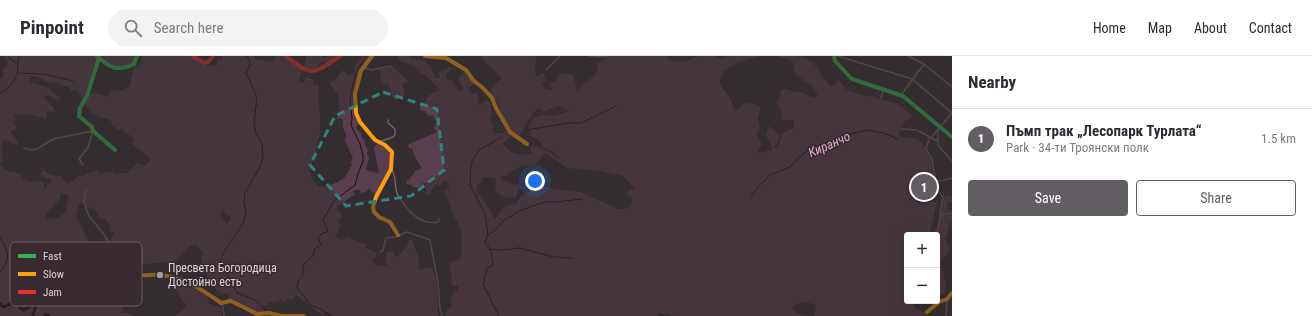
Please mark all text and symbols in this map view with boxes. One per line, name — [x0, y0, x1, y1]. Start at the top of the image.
search box — [108, 10, 388, 46]
text: Pinpoint — [20, 16, 84, 39]
icon: search — [122, 17, 144, 39]
text: Search here — [154, 19, 224, 37]
text: Home — [1093, 20, 1126, 36]
text: Map — [1148, 20, 1172, 36]
text: About — [1194, 20, 1227, 36]
text: Contact — [1249, 20, 1292, 36]
text: Nearby — [968, 72, 1016, 92]
text: Пъмп трак „Лесопарк Турлата“ — [1006, 122, 1202, 140]
water label: Киранчо — [806, 129, 853, 160]
text: 1 — [978, 131, 984, 146]
text: 1.5 km — [1261, 131, 1296, 146]
text: Park · 34-ти Троянски полк — [1006, 140, 1149, 155]
your location — [525, 171, 545, 191]
pin: 1 — [911, 172, 937, 202]
button: Save — [968, 180, 1128, 216]
button: Share — [1136, 180, 1296, 216]
map controls — [904, 232, 940, 304]
button: + — [904, 232, 940, 268]
legend — [10, 242, 142, 306]
text: Fast — [43, 250, 62, 263]
place label: Пресвета Богородица Достойно есть — [168, 261, 277, 289]
text: Slow — [43, 268, 64, 281]
button: − — [904, 268, 940, 304]
marker: Пресвета Богородица Достойно есть — [155, 270, 165, 280]
text: Jam — [43, 286, 62, 299]

